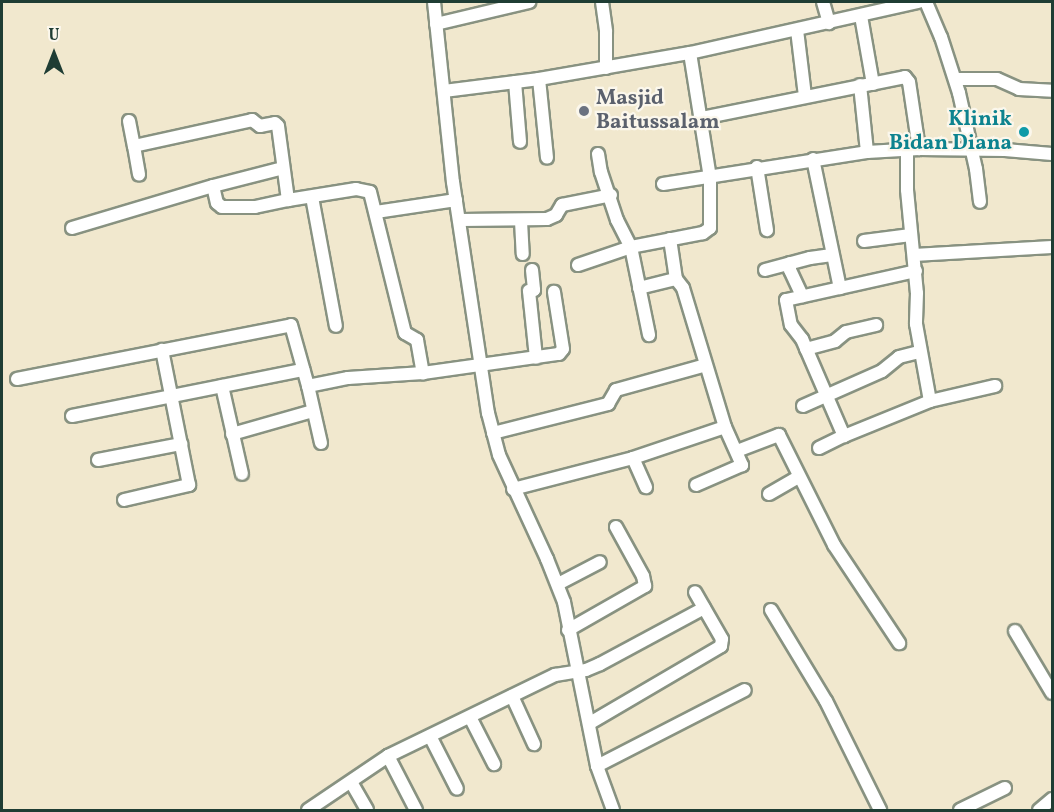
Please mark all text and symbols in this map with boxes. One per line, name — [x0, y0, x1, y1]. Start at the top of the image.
north arrow — [24, 24, 84, 84]
text: U — [49, 25, 59, 47]
place label: Masjid Baitussalam — [596, 86, 719, 136]
marker: Masjid Baitussalam — [577, 104, 591, 118]
place label: Klinik Bidan Diana — [889, 107, 1012, 157]
marker: Klinik Bidan Diana — [1017, 125, 1031, 139]

